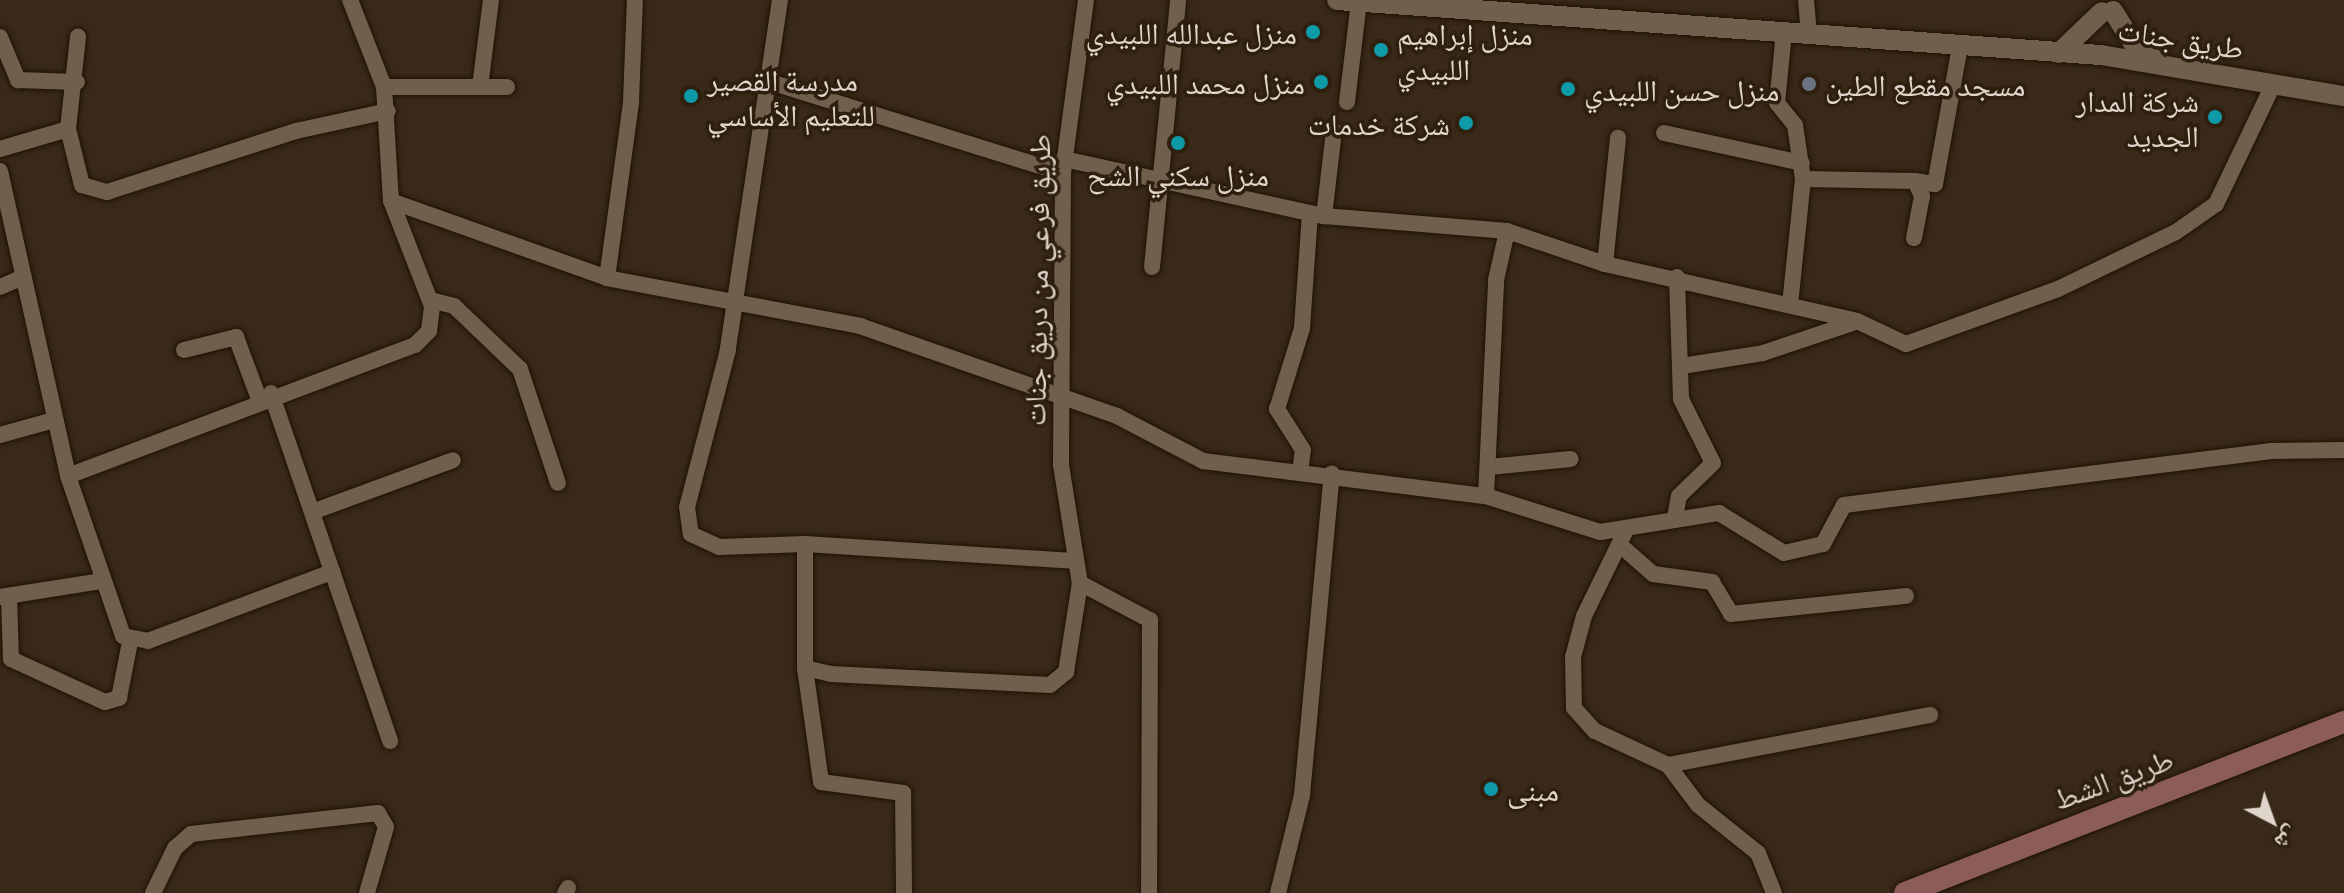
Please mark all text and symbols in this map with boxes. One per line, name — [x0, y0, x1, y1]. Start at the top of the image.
street label: طريق جنات — [2116, 10, 2246, 66]
place label: منزل عبدالله اللبيدي — [1086, 14, 1297, 50]
place label: منزل إبراهيم اللبيدي — [1397, 15, 1533, 86]
marker: منزل عبدالله اللبيدي — [1304, 23, 1322, 41]
marker: منزل إبراهيم اللبيدي — [1372, 41, 1390, 59]
place label: مدرسة القصير للتعليم الأساسي — [707, 61, 875, 132]
place label: منزل محمد اللبيدي — [1106, 64, 1305, 100]
place label: مسجد مقطع الطين — [1825, 66, 2025, 102]
place label: منزل حسن اللبيدي — [1584, 71, 1779, 107]
marker: منزل محمد اللبيدي — [1312, 73, 1330, 91]
marker: مسجد مقطع الطين — [1800, 75, 1818, 93]
marker: منزل حسن اللبيدي — [1559, 80, 1577, 98]
place label: شركة المدار الجديد — [2076, 82, 2199, 152]
marker: مدرسة القصير للتعليم الأساسي — [682, 87, 700, 105]
place label: شركة خدمات — [1308, 105, 1450, 141]
marker: شركة المدار الجديد — [2206, 108, 2224, 126]
marker: شركة خدمات — [1457, 114, 1475, 132]
street label: طريق فرعي من دريق جنات — [1015, 134, 1057, 426]
marker: منزل سكني الشح — [1169, 134, 1187, 152]
place label: منزل سكني الشح — [1087, 156, 1269, 192]
street label: طريق الشط — [2048, 740, 2178, 816]
place label: مبنى — [1507, 771, 1559, 807]
marker: مبنى — [1482, 780, 1500, 798]
north arrow — [2232, 781, 2312, 861]
text: ش — [2270, 822, 2305, 857]

